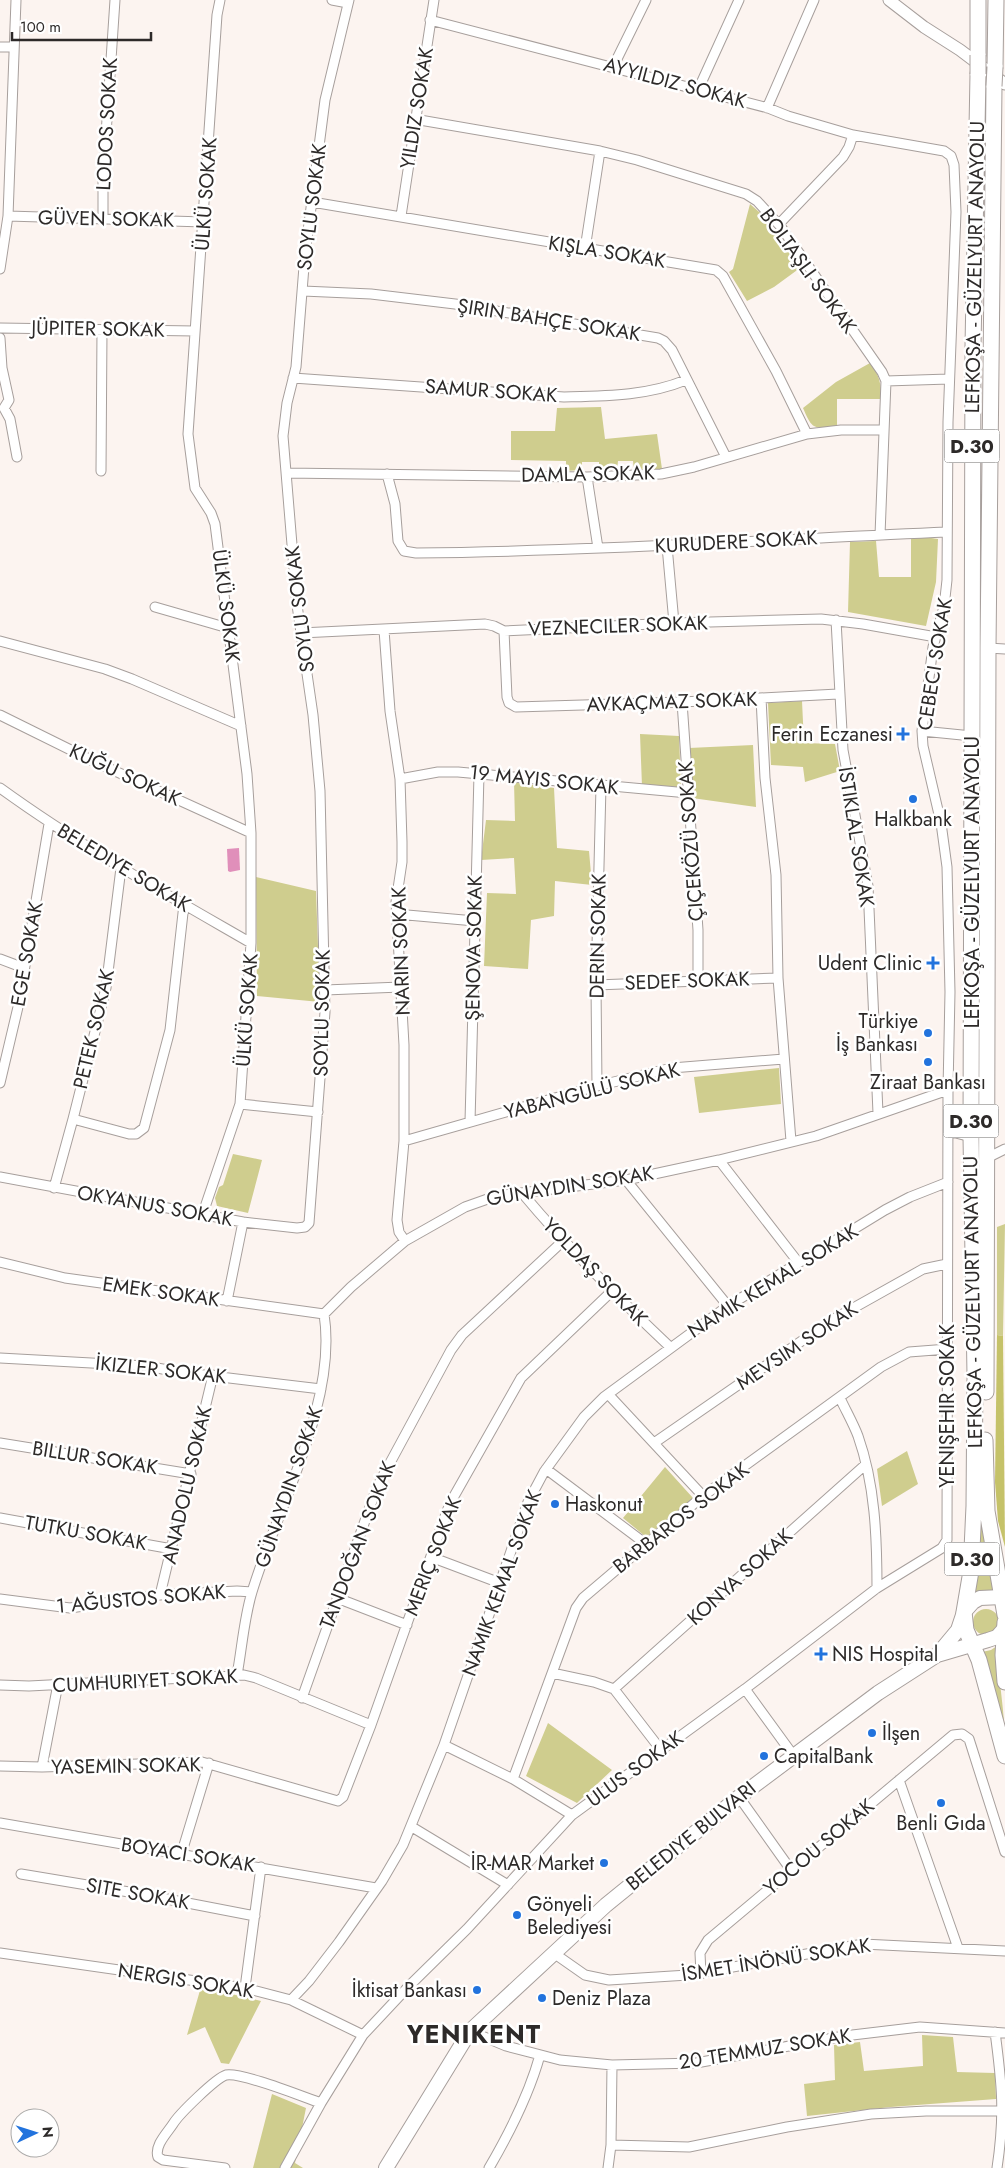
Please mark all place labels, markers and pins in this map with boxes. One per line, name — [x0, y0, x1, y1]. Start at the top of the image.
place label: Ferin Eczanesi — [771, 720, 893, 749]
marker: Ferin Eczanesi — [897, 728, 909, 740]
marker: Halkbank — [907, 793, 919, 805]
place label: Halkbank — [874, 805, 952, 834]
place label: Udent Clinic — [818, 949, 922, 978]
marker: Udent Clinic — [926, 956, 940, 970]
place label: Türkiye İş Bankası — [836, 1007, 918, 1059]
marker: Türkiye İş Bankası — [922, 1027, 934, 1039]
marker: Ziraat Bankası — [922, 1056, 934, 1068]
place label: Ziraat Bankası — [870, 1068, 986, 1097]
place label: Haskonut — [565, 1490, 642, 1519]
marker: Haskonut — [549, 1498, 561, 1510]
place label: NIS Hospital — [832, 1640, 938, 1669]
marker: NIS Hospital — [814, 1647, 828, 1661]
place label: İlşen — [882, 1719, 920, 1748]
marker: İlşen — [866, 1727, 878, 1739]
place label: CapitalBank — [774, 1742, 873, 1771]
marker: CapitalBank — [758, 1750, 770, 1762]
marker: Benli Gıda — [935, 1797, 947, 1809]
place label: Benli Gıda — [896, 1809, 986, 1838]
place label: İR-MAR Market — [471, 1849, 594, 1878]
marker: İR-MAR Market — [598, 1857, 610, 1869]
place label: Gönyeli Belediyesi — [527, 1890, 612, 1942]
marker: Gönyeli Belediyesi — [511, 1909, 523, 1921]
place label: İktisat Bankası — [352, 1976, 467, 2005]
marker: İktisat Bankası — [471, 1984, 483, 1996]
place label: Deniz Plaza — [552, 1984, 651, 2013]
marker: Deniz Plaza — [536, 1992, 548, 2004]

